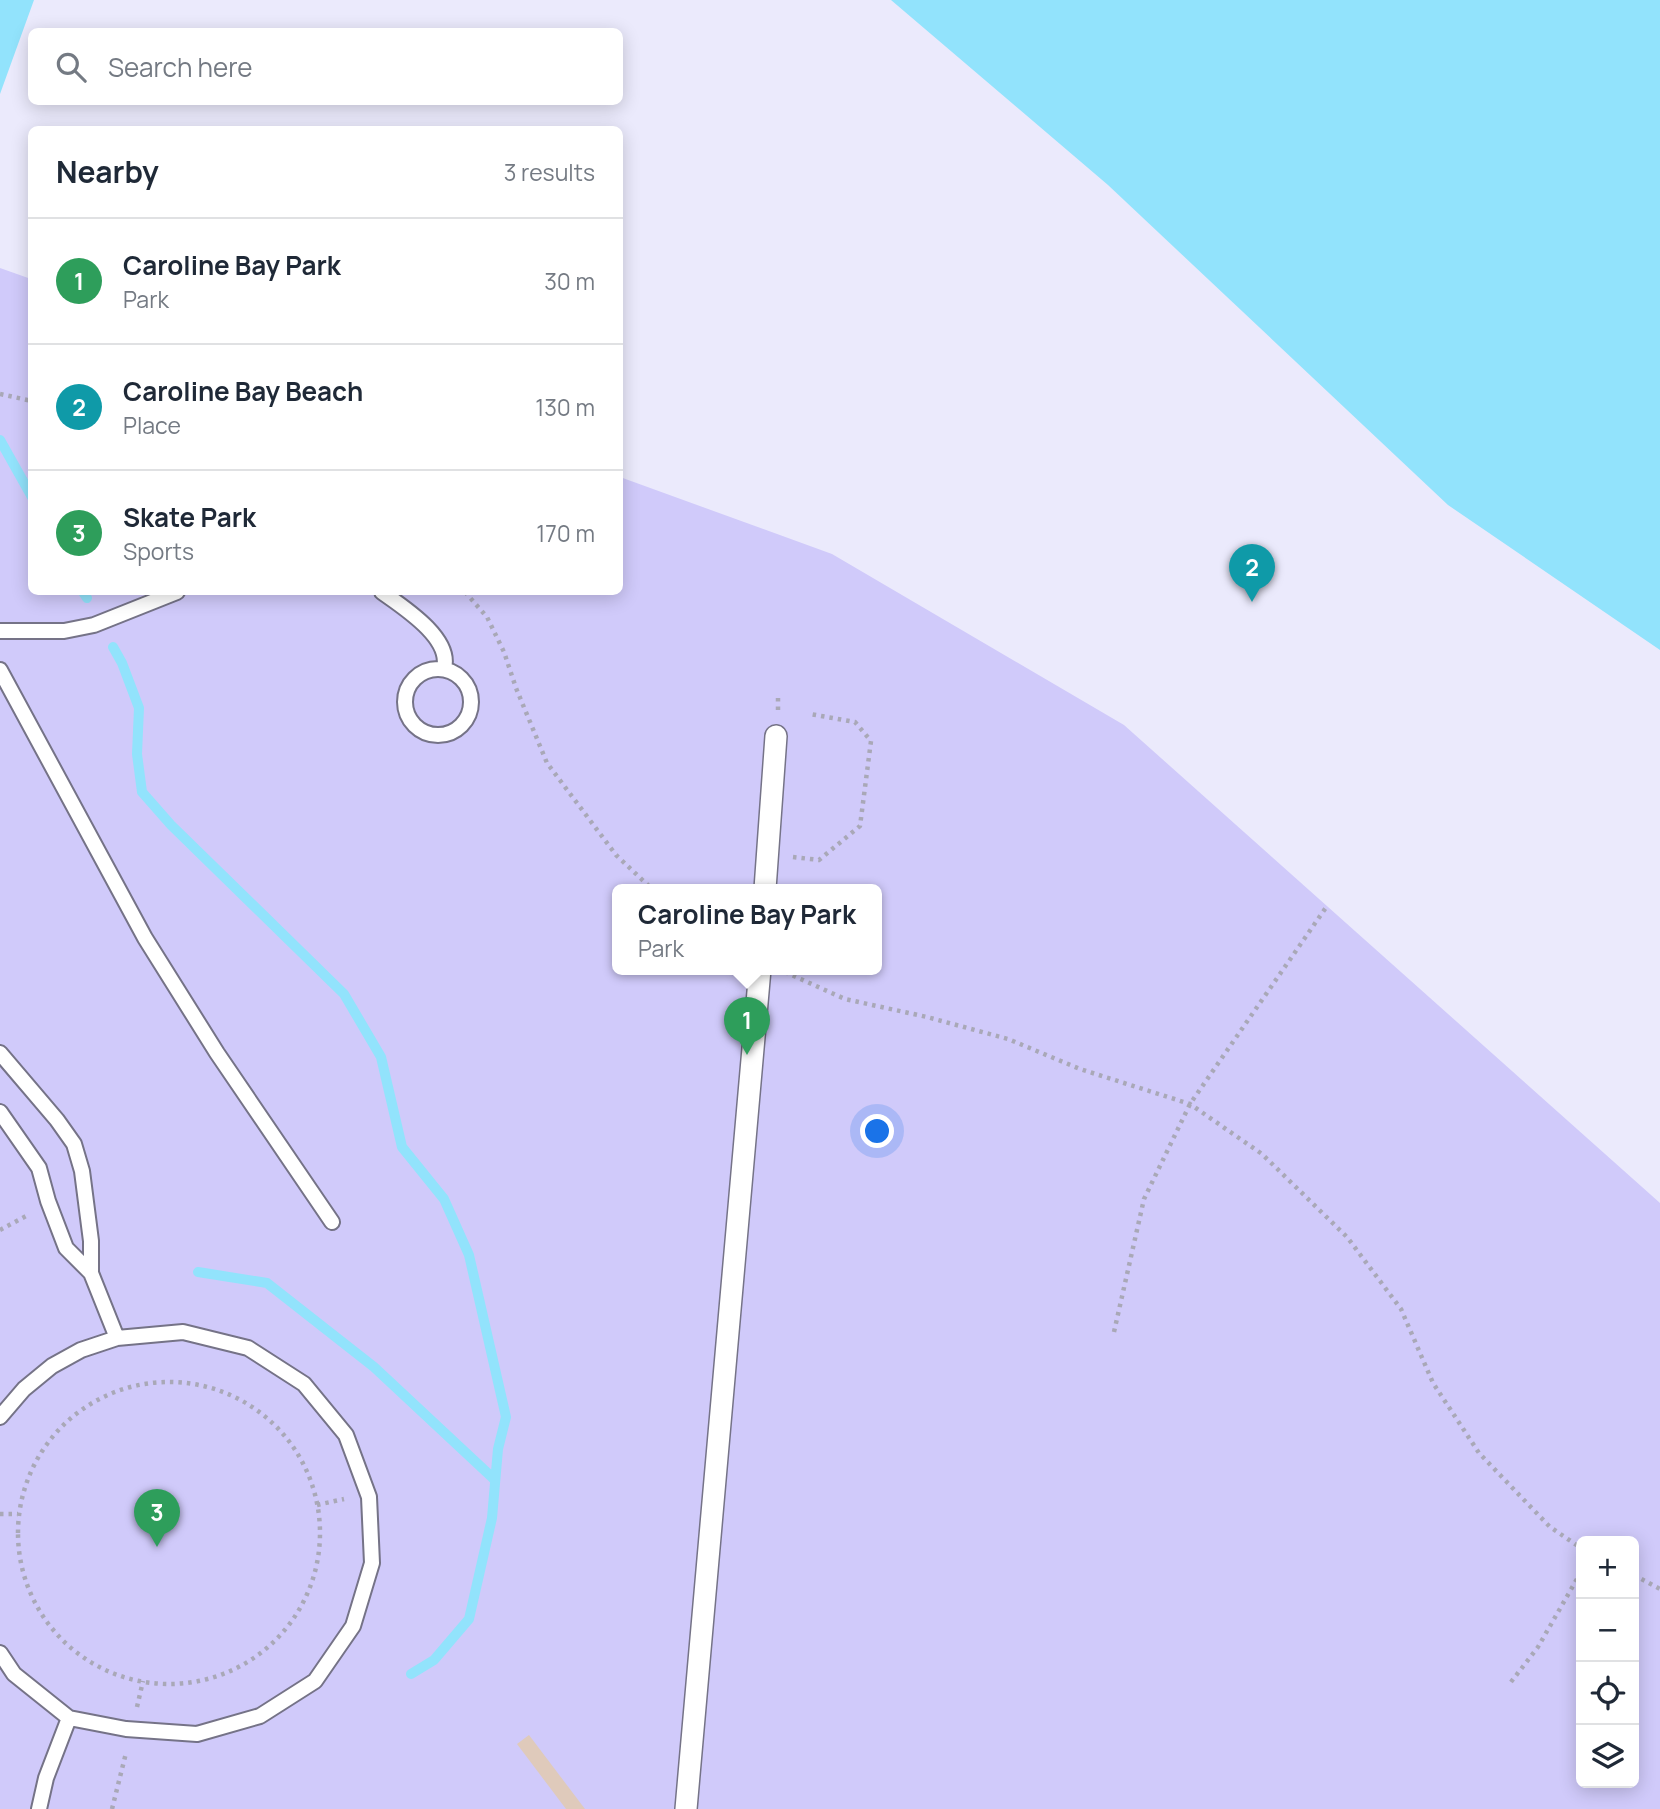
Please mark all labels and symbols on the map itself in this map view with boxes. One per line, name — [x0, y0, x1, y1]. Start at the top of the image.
pin: 2 — [1229, 544, 1275, 602]
pin: 1 — [724, 997, 770, 1055]
your location — [860, 1114, 894, 1148]
pin: 3 — [134, 1489, 180, 1547]

